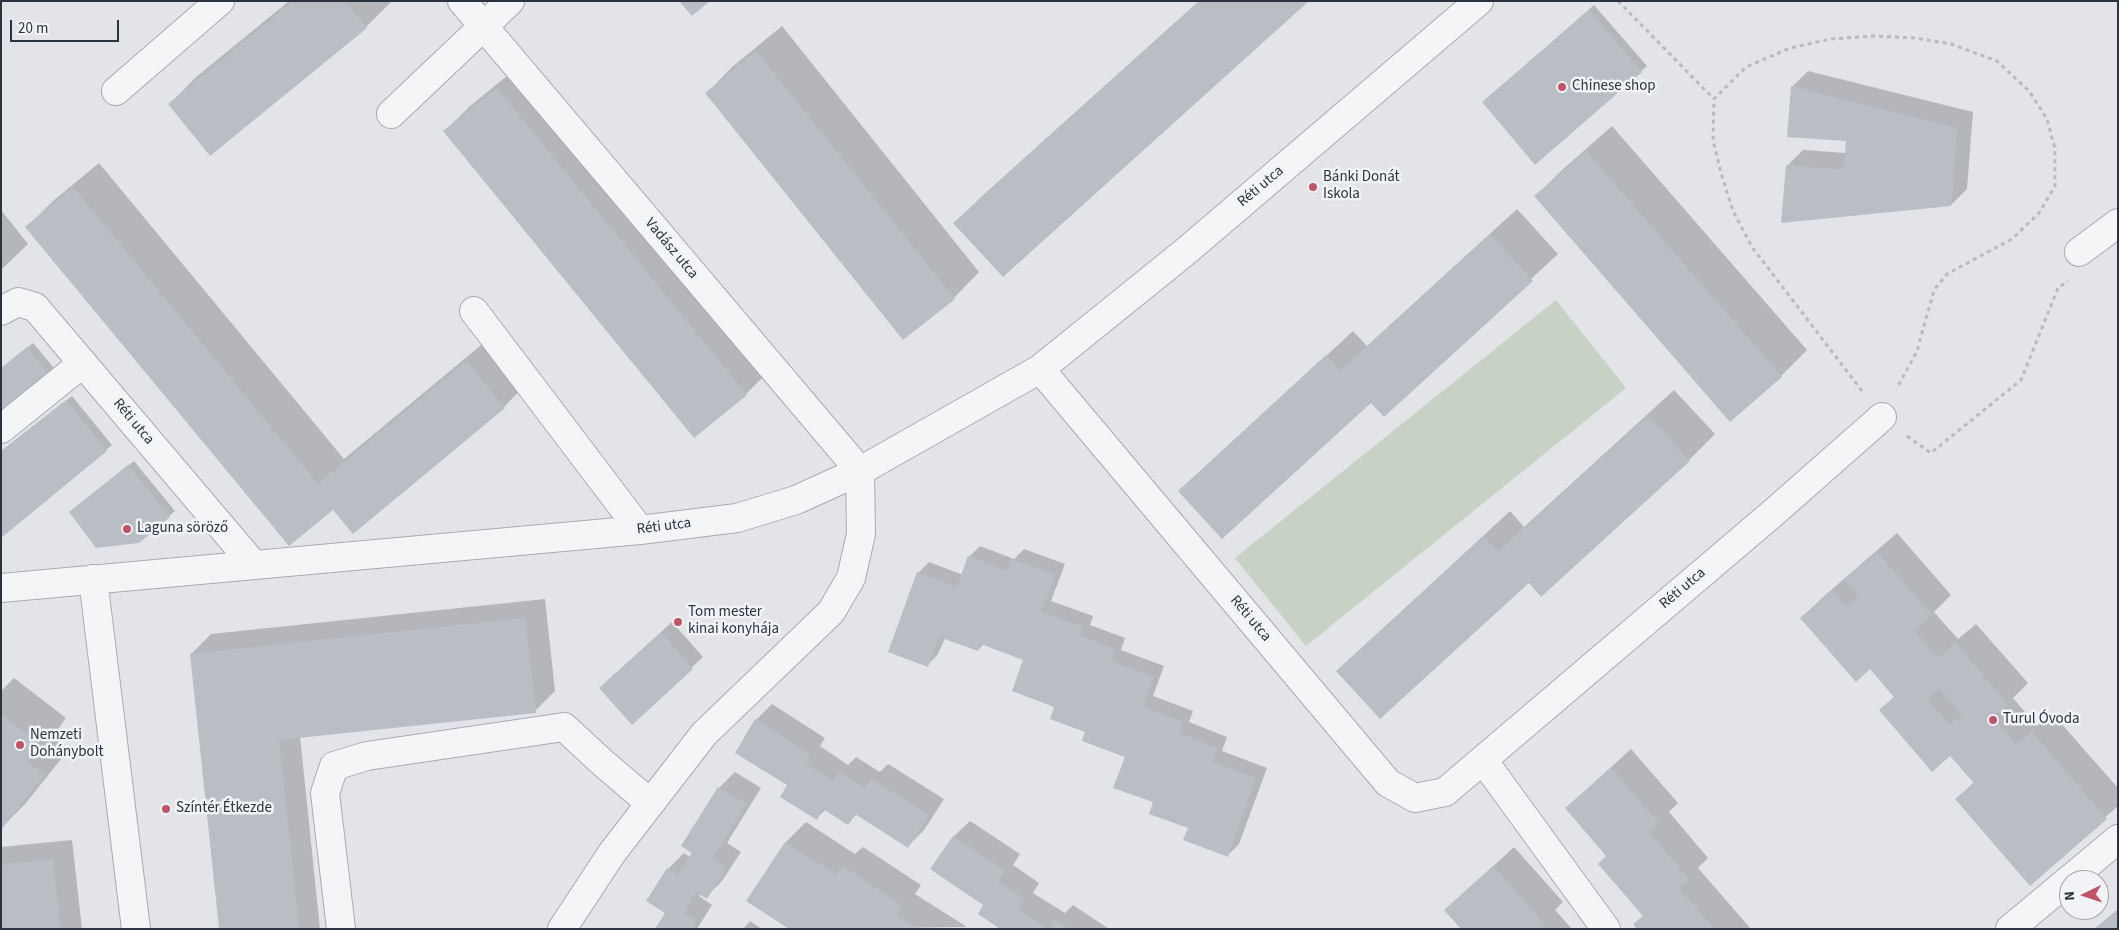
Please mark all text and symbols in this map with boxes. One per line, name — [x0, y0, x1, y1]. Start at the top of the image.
scale bar — [12, 10, 121, 42]
text: 20 m — [18, 18, 48, 39]
place label: Chinese shop — [1572, 78, 1656, 96]
marker: Chinese shop — [1556, 81, 1568, 93]
street label: Réti utca — [1234, 163, 1288, 211]
place label: Bánki Donát Iskola — [1323, 169, 1400, 204]
marker: Bánki Donát Iskola — [1307, 181, 1319, 193]
street label: Vadász utca — [640, 215, 702, 283]
street label: Réti utca — [109, 395, 157, 449]
street label: Réti utca — [636, 515, 692, 539]
place label: Laguna söröző — [137, 520, 228, 538]
marker: Laguna söröző — [121, 523, 133, 535]
street label: Réti utca — [1656, 565, 1710, 613]
street label: Réti utca — [1226, 592, 1274, 646]
place label: Tom mester kinai konyhája — [688, 604, 779, 639]
marker: Tom mester kinai konyhája — [672, 616, 684, 628]
place label: Turul Óvoda — [2003, 711, 2080, 729]
marker: Turul Óvoda — [1987, 714, 1999, 726]
place label: Nemzeti Dohánybolt — [30, 727, 104, 762]
marker: Nemzeti Dohánybolt — [14, 739, 26, 751]
place label: Színtér Étkezde — [176, 800, 272, 818]
marker: Színtér Étkezde — [160, 803, 172, 815]
north arrow — [2059, 870, 2109, 920]
text: N — [2060, 891, 2080, 901]

